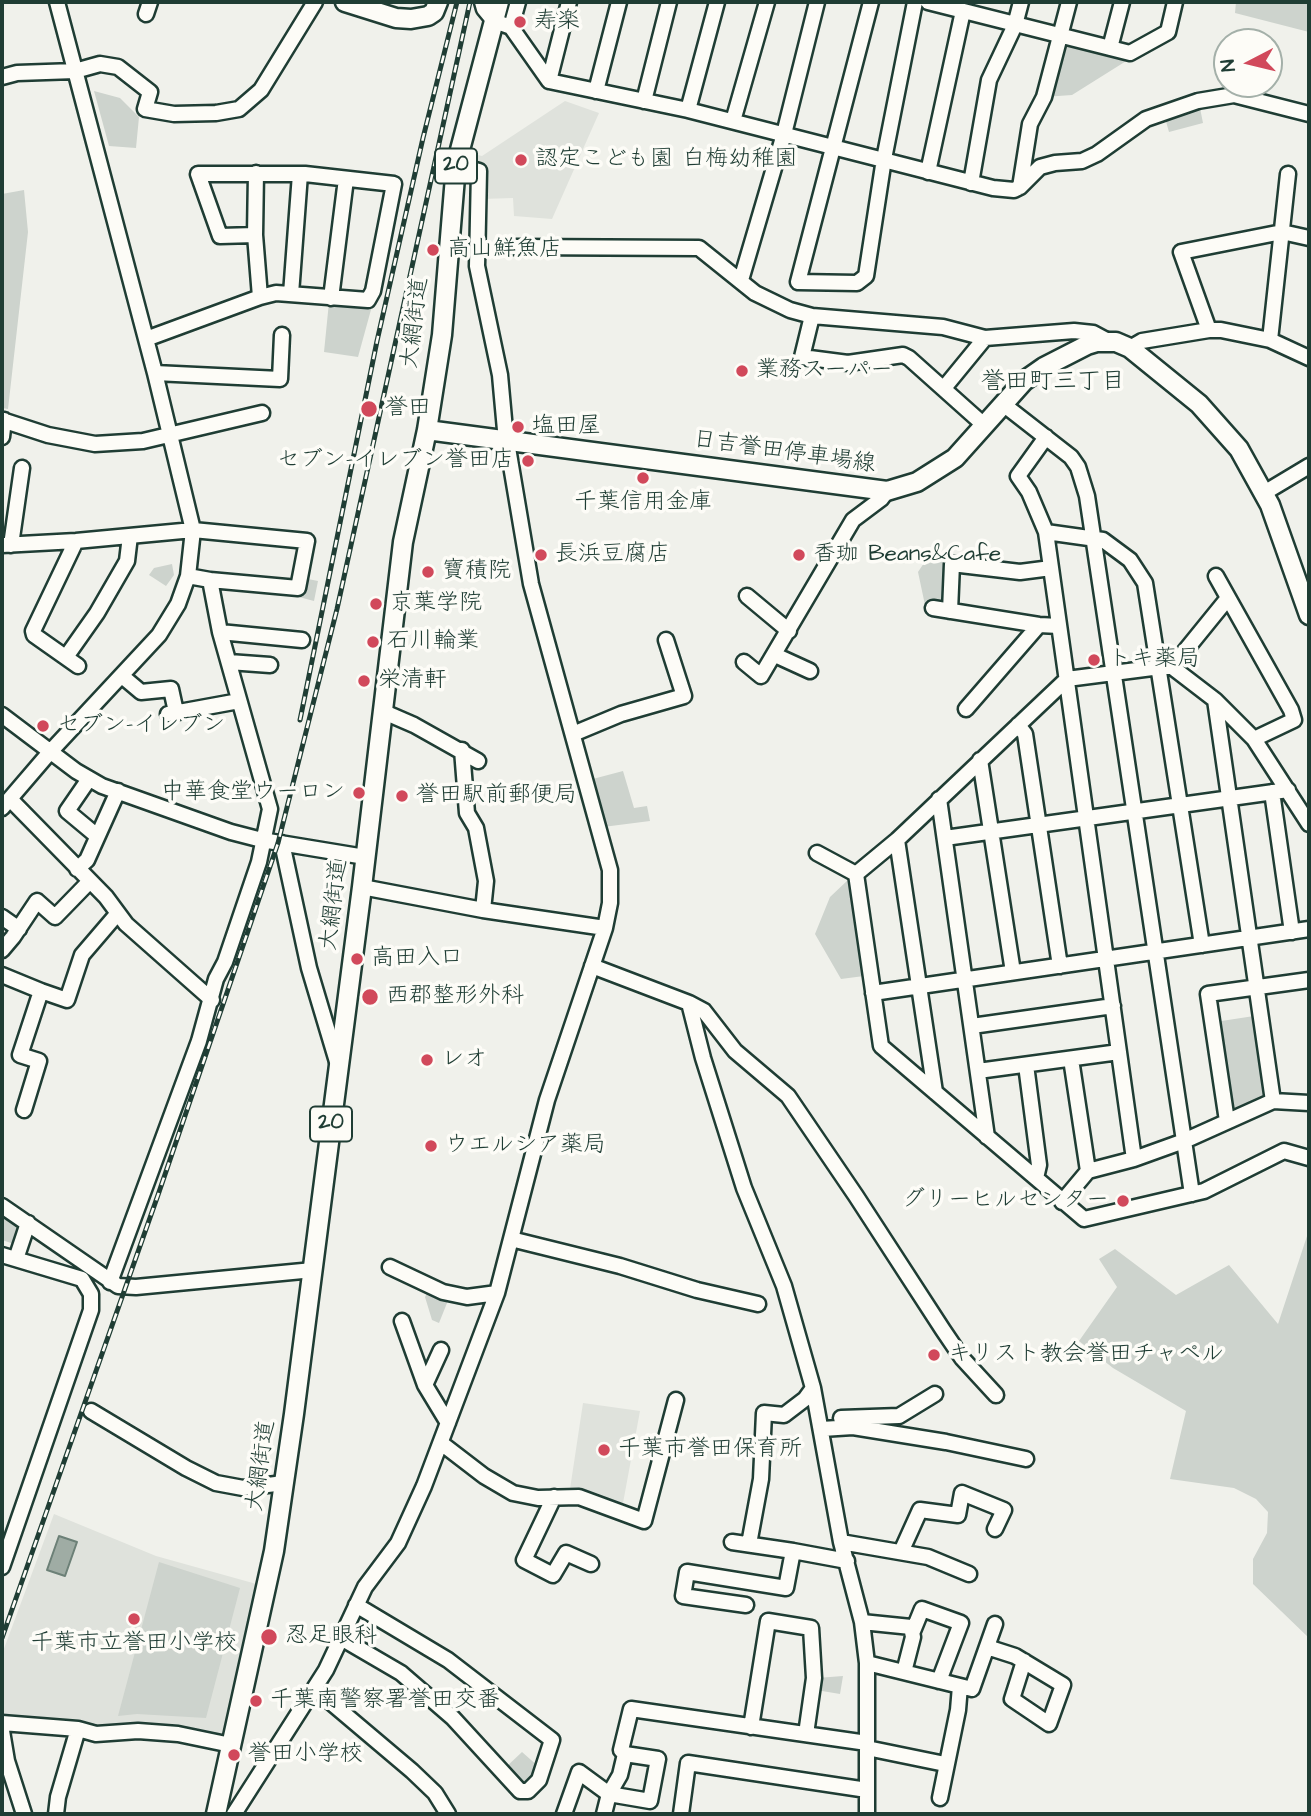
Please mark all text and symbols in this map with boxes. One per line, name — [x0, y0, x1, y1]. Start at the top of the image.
place label: 寿楽 — [534, 8, 580, 36]
marker: 寿楽 — [512, 14, 528, 30]
north arrow — [1213, 28, 1283, 98]
text: N — [1215, 58, 1243, 73]
place label: 認定こども園 白梅幼稚園 — [535, 146, 797, 174]
road number: 20 — [435, 148, 477, 184]
marker: 認定こども園 白梅幼稚園 — [513, 152, 529, 168]
place label: 高山鮮魚店 — [447, 236, 562, 264]
marker: 高山鮮魚店 — [425, 242, 441, 258]
street label: 大網街道 — [397, 276, 435, 370]
place label: 業務スーパー — [756, 357, 893, 385]
marker: 業務スーパー — [734, 363, 750, 379]
district label: 誉田町三丁目 — [981, 369, 1125, 397]
place label: 誉田 — [385, 395, 431, 423]
marker: 誉田 — [359, 399, 379, 419]
place label: 塩田屋 — [532, 413, 601, 441]
marker: 塩田屋 — [510, 419, 526, 435]
street label: 日吉誉田停車場線 — [691, 427, 877, 479]
place label: セブン-イレブン誉田店 — [277, 447, 514, 475]
marker: セブン-イレブン誉田店 — [520, 453, 536, 469]
marker: 千葉信用金庫 — [635, 470, 651, 486]
place label: 千葉信用金庫 — [574, 489, 712, 517]
place label: 長浜豆腐店 — [555, 541, 670, 569]
place label: 香珈 Beans&Cafe — [813, 541, 1001, 569]
marker: 長浜豆腐店 — [533, 547, 549, 563]
marker: 香珈 Beans&Cafe — [791, 547, 807, 563]
place label: 寶積院 — [442, 558, 511, 586]
marker: 寶積院 — [420, 564, 436, 580]
place label: 京葉学院 — [390, 590, 482, 618]
marker: 京葉学院 — [368, 596, 384, 612]
place label: 石川輪業 — [387, 628, 479, 656]
marker: 石川輪業 — [365, 634, 381, 650]
place label: トキ薬局 — [1108, 646, 1200, 674]
marker: トキ薬局 — [1086, 652, 1102, 668]
place label: 栄清軒 — [378, 667, 447, 695]
marker: 栄清軒 — [356, 673, 372, 689]
place label: セブン-イレブン — [57, 712, 225, 740]
marker: セブン-イレブン — [35, 718, 51, 734]
place label: 中華食堂ウーロン — [161, 779, 345, 807]
place label: 誉田駅前郵便局 — [416, 782, 577, 810]
marker: 中華食堂ウーロン — [351, 785, 367, 801]
marker: 誉田駅前郵便局 — [394, 788, 410, 804]
street label: 大網街道 — [316, 858, 354, 952]
place label: 高田入口 — [371, 945, 463, 973]
marker: 高田入口 — [349, 951, 365, 967]
place label: 西郡整形外科 — [386, 983, 524, 1011]
marker: 西郡整形外科 — [360, 987, 380, 1007]
place label: レオ — [441, 1046, 487, 1074]
marker: レオ — [419, 1052, 435, 1068]
road number: 20 — [310, 1106, 352, 1142]
place label: ウエルシア薬局 — [445, 1132, 606, 1160]
marker: ウエルシア薬局 — [423, 1138, 439, 1154]
place label: グリーヒルセンター — [902, 1187, 1109, 1215]
marker: グリーヒルセンター — [1115, 1193, 1131, 1209]
place label: キリスト教会誉田チャペル — [948, 1341, 1224, 1369]
marker: キリスト教会誉田チャペル — [926, 1347, 942, 1363]
street label: 大網街道 — [242, 1419, 282, 1513]
place label: 千葉市誉田保育所 — [618, 1436, 802, 1464]
marker: 千葉市誉田保育所 — [596, 1442, 612, 1458]
marker: 千葉市立誉田小学校 — [126, 1611, 142, 1627]
place label: 忍足眼科 — [285, 1623, 377, 1651]
marker: 忍足眼科 — [259, 1627, 279, 1647]
place label: 千葉市立誉田小学校 — [31, 1630, 237, 1658]
place label: 千葉南警察署誉田交番 — [270, 1687, 500, 1715]
marker: 千葉南警察署誉田交番 — [248, 1693, 264, 1709]
place label: 誉田小学校 — [248, 1741, 363, 1769]
marker: 誉田小学校 — [226, 1747, 242, 1763]

